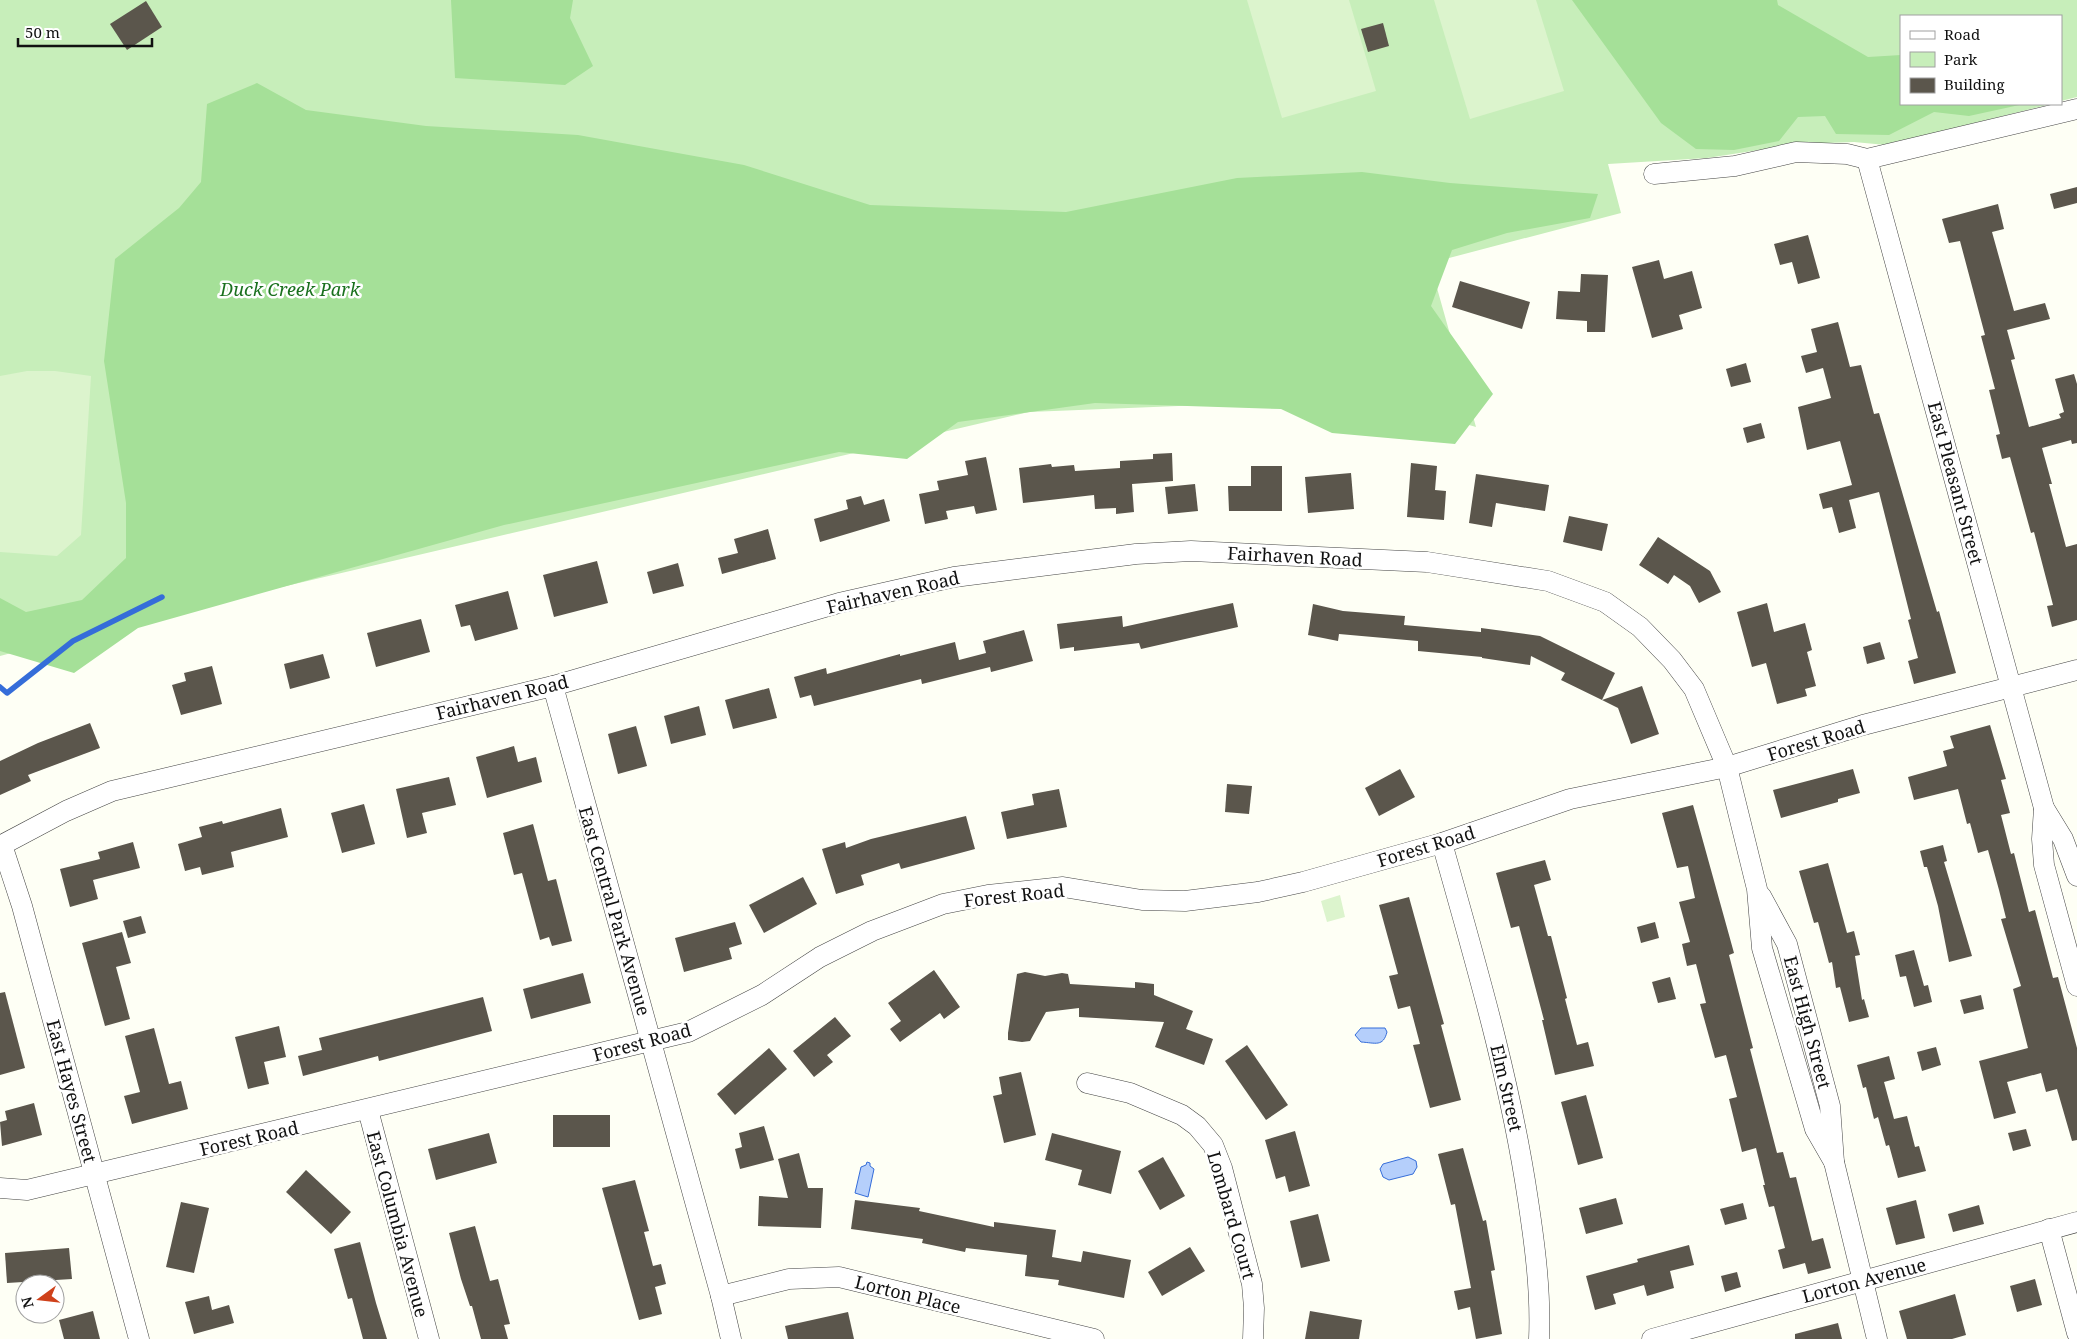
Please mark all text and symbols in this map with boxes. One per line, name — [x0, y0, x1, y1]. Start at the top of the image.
scale bar — [18, 15, 151, 47]
legend — [1900, 15, 2062, 105]
text: 50 m — [25, 22, 60, 42]
text: Road — [1944, 24, 1980, 44]
text: Park — [1944, 49, 1978, 69]
text: Building — [1944, 74, 2005, 94]
park label: Duck Creek Park — [219, 277, 361, 301]
street label: East Pleasant Street — [1923, 399, 1989, 567]
street label: Fairhaven Road — [1227, 540, 1363, 572]
street label: Fairhaven Road — [824, 565, 962, 619]
street label: Fairhaven Road — [433, 669, 571, 725]
street label: Forest Road — [1764, 714, 1868, 766]
street label: East Central Park Avenue — [574, 804, 656, 1018]
street label: Forest Road — [1374, 820, 1478, 872]
street label: Forest Road — [963, 878, 1065, 912]
street label: East High Street — [1779, 953, 1837, 1091]
street label: East Hayes Street — [41, 1017, 103, 1165]
street label: Forest Road — [590, 1017, 694, 1067]
street label: Elm Street — [1485, 1042, 1529, 1134]
street label: Forest Road — [197, 1115, 301, 1161]
street label: East Columbia Avenue — [362, 1128, 434, 1320]
street label: Lombard Court — [1202, 1148, 1262, 1282]
street label: Lorton Avenue — [1799, 1252, 1929, 1308]
street label: Lorton Place — [853, 1269, 963, 1319]
north arrow — [15, 1274, 65, 1324]
text: N — [16, 1295, 38, 1310]

